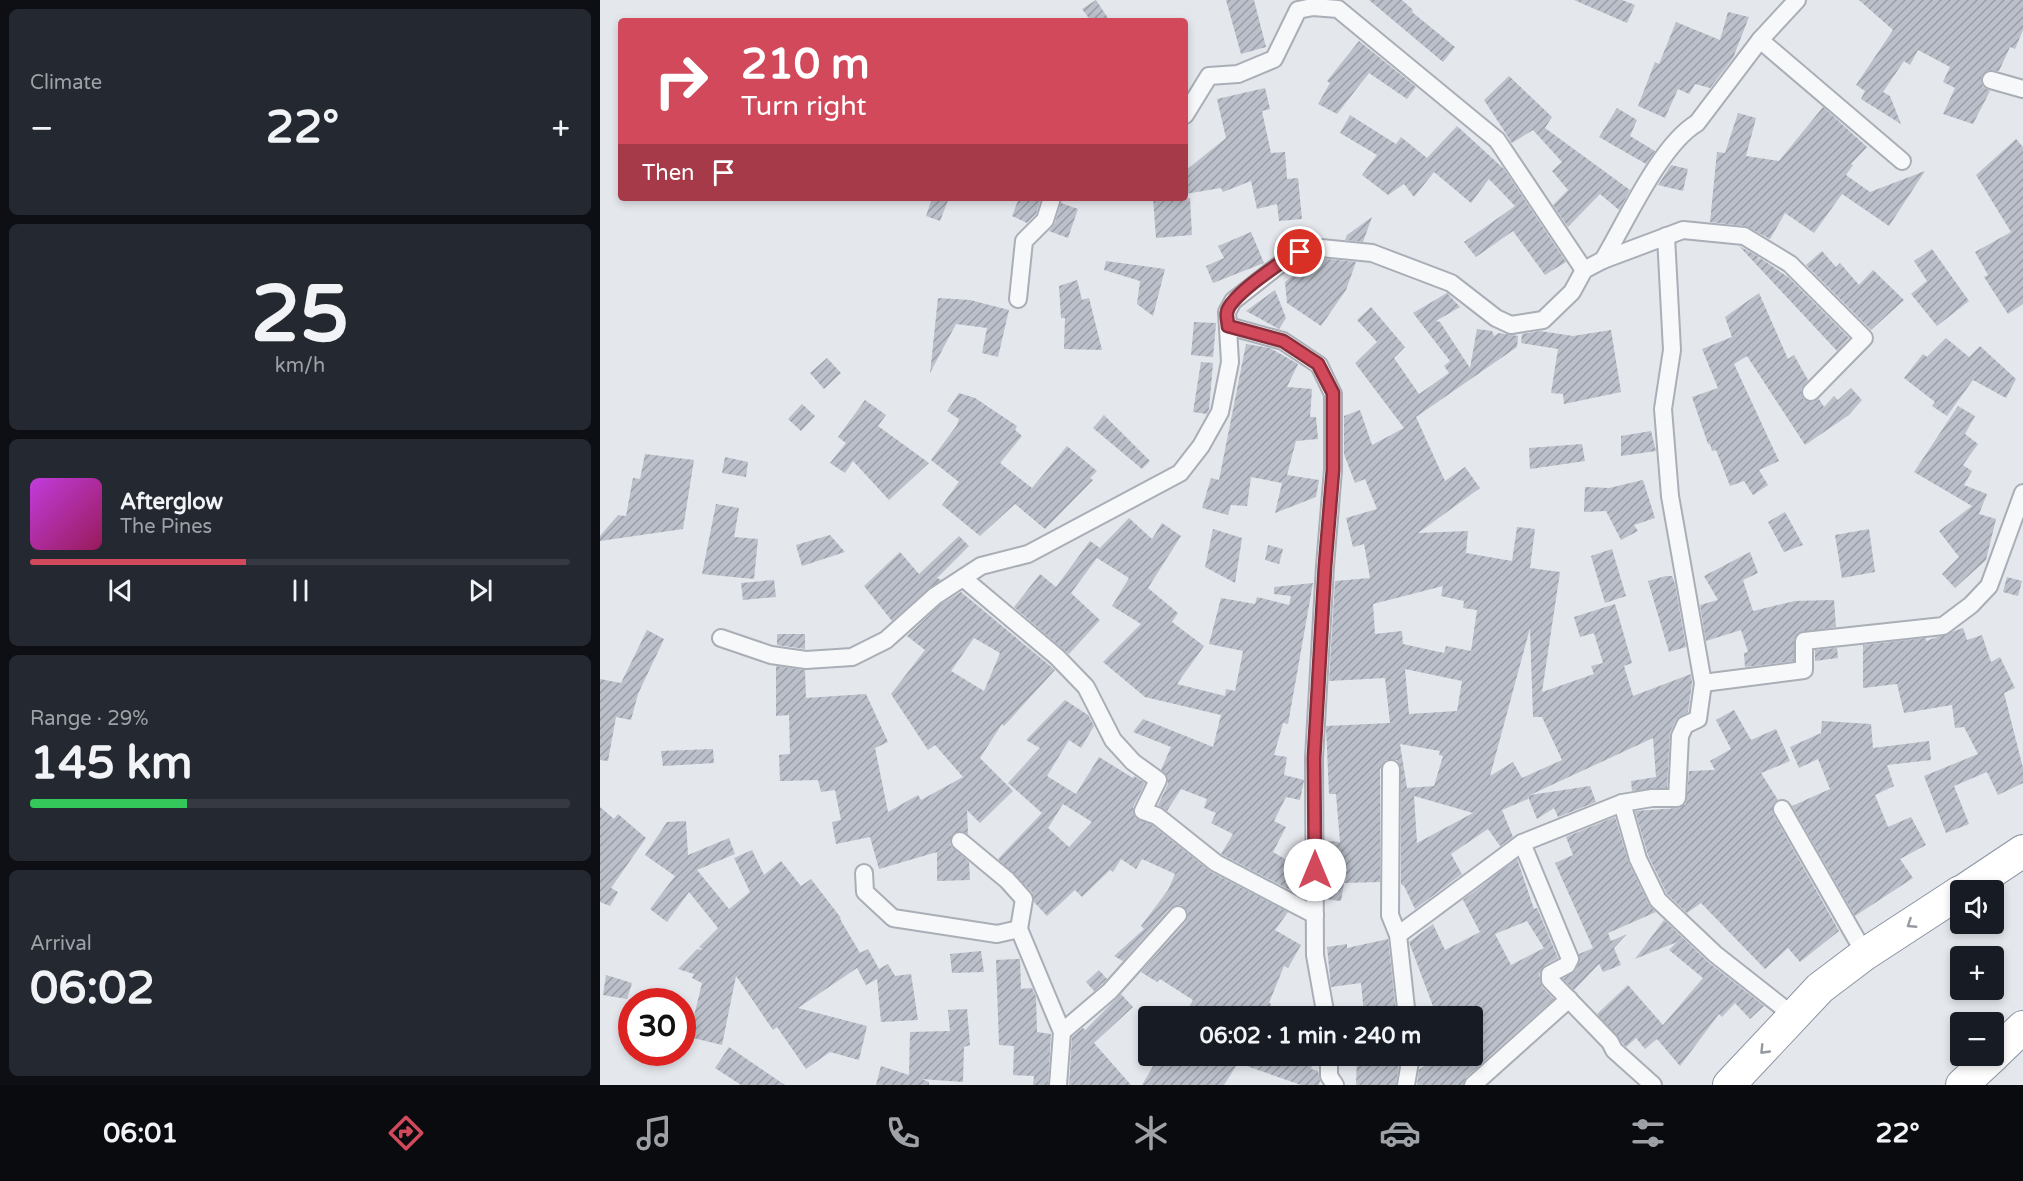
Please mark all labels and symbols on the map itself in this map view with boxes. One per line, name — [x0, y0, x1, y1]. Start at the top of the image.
pin — [1274, 226, 1325, 277]
position arrow — [1283, 838, 1347, 902]
one-way arrow — [1907, 916, 1917, 928]
speed limit sign: 30 — [618, 988, 696, 1066]
one-way arrow — [1760, 1042, 1771, 1053]

